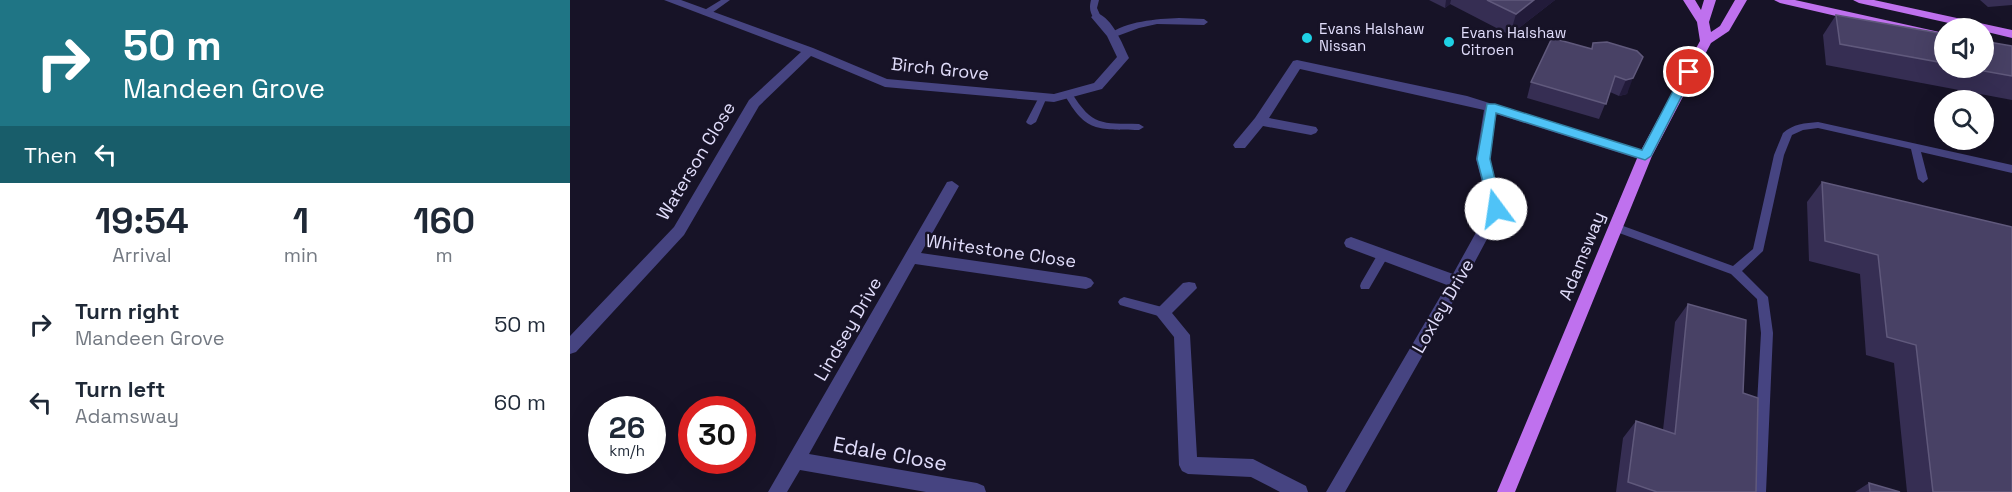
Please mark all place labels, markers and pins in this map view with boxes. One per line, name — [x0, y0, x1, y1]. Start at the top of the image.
place label: Evans Halshaw Nissan — [1319, 19, 1425, 55]
place label: Evans Halshaw Citroen — [1461, 23, 1567, 59]
marker: Evans Halshaw Nissan — [1300, 31, 1314, 45]
marker: Evans Halshaw Citroen — [1442, 35, 1456, 49]
pin — [1663, 46, 1714, 97]

